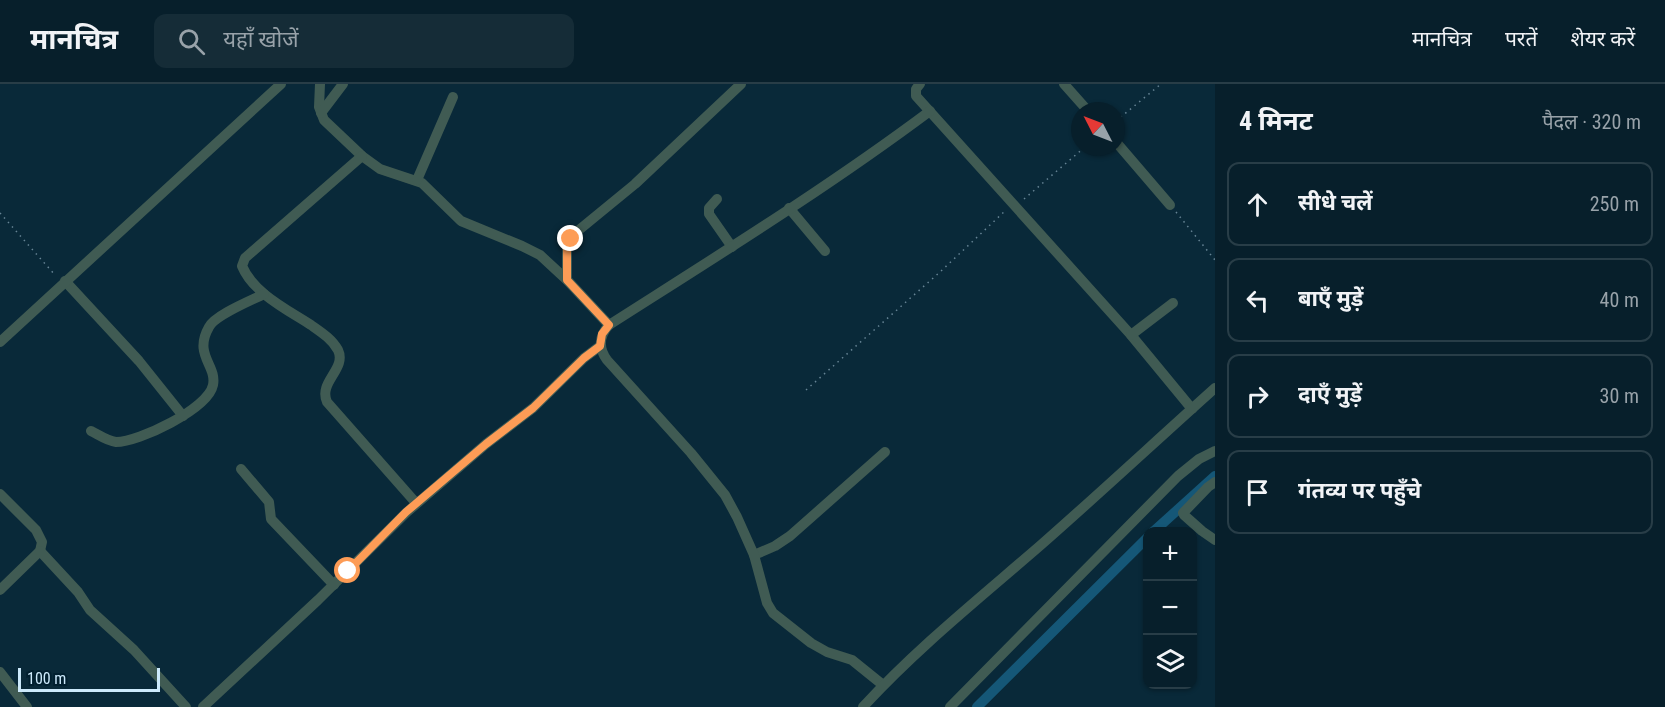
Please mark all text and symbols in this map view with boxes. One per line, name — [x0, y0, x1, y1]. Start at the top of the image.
search box — [154, 14, 574, 68]
text: मानचित्र — [30, 23, 118, 56]
icon: search — [175, 25, 208, 58]
text: यहाँ खोजें — [223, 27, 298, 52]
text: मानचित्र — [1412, 27, 1472, 51]
text: परतें — [1505, 27, 1537, 51]
text: शेयर करें — [1570, 27, 1635, 51]
north arrow — [1071, 102, 1125, 156]
text: 4 मिनट — [1239, 106, 1313, 136]
text: पैदल · 320 m — [1542, 110, 1641, 134]
icon: ahead — [1241, 188, 1274, 221]
text: सीधे चलें — [1298, 190, 1372, 215]
text: 250 m — [1590, 192, 1639, 216]
route end — [557, 225, 583, 251]
icon: left — [1241, 284, 1274, 317]
text: बाएँ मुड़ें — [1298, 286, 1363, 311]
text: 40 m — [1600, 288, 1639, 312]
icon: right — [1241, 380, 1274, 413]
text: दाएँ मुड़ें — [1298, 382, 1362, 407]
text: 30 m — [1600, 384, 1639, 408]
icon: arrive — [1241, 476, 1274, 509]
text: गंतव्य पर पहुँचे — [1298, 478, 1421, 503]
map controls — [1143, 527, 1197, 689]
button: + — [1143, 527, 1197, 581]
route start — [334, 557, 360, 583]
button: − — [1143, 581, 1197, 635]
button: layers — [1143, 635, 1197, 689]
scale bar — [18, 665, 160, 692]
text: 100 m — [27, 669, 66, 688]

